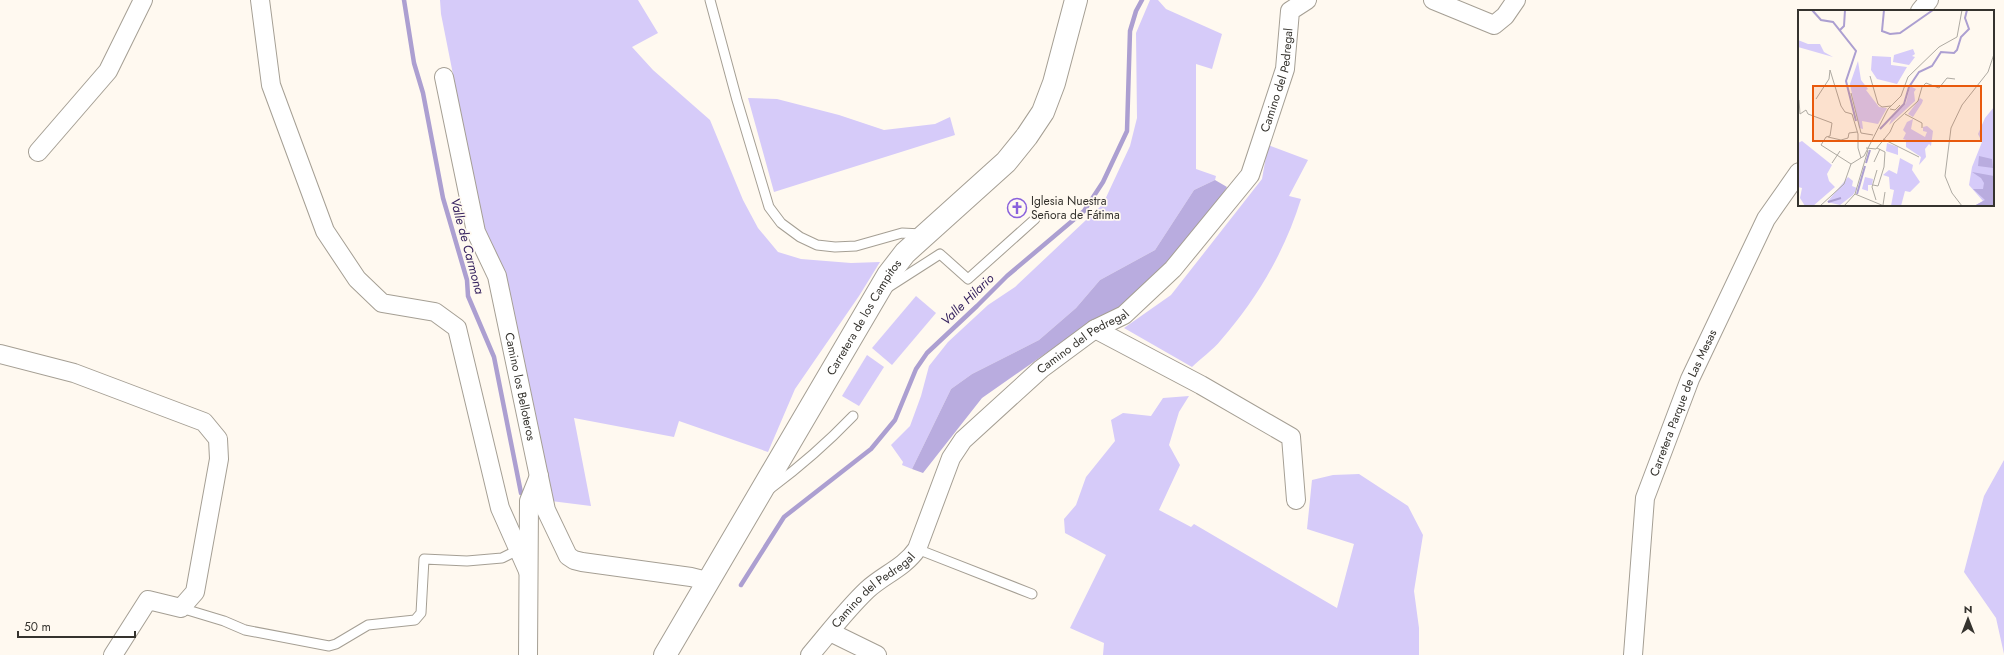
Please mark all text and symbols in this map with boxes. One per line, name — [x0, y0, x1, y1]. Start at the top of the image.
inset map — [1798, 10, 1994, 206]
street label: Camino del Pedregal — [1256, 27, 1297, 135]
place label: Iglesia Nuestra Señora de Fátima — [1031, 192, 1120, 224]
water label: Valle de Carmona — [446, 196, 489, 296]
church icon: Iglesia Nuestra Señora de Fátima — [1006, 197, 1028, 219]
street label: Carretera de los Campitos — [822, 255, 906, 379]
water label: Valle Hilario — [937, 269, 998, 330]
street label: Camino del Pedregal — [1033, 305, 1133, 378]
street label: Carretera Parque de Las Mesas — [1645, 326, 1721, 479]
street label: Camino los Belloteros — [500, 331, 540, 443]
street label: Camino del Pedregal — [827, 548, 919, 632]
north arrow — [1948, 599, 1988, 639]
text: N — [1964, 601, 1972, 617]
scale bar — [18, 613, 135, 639]
text: 50 m — [24, 618, 51, 636]

